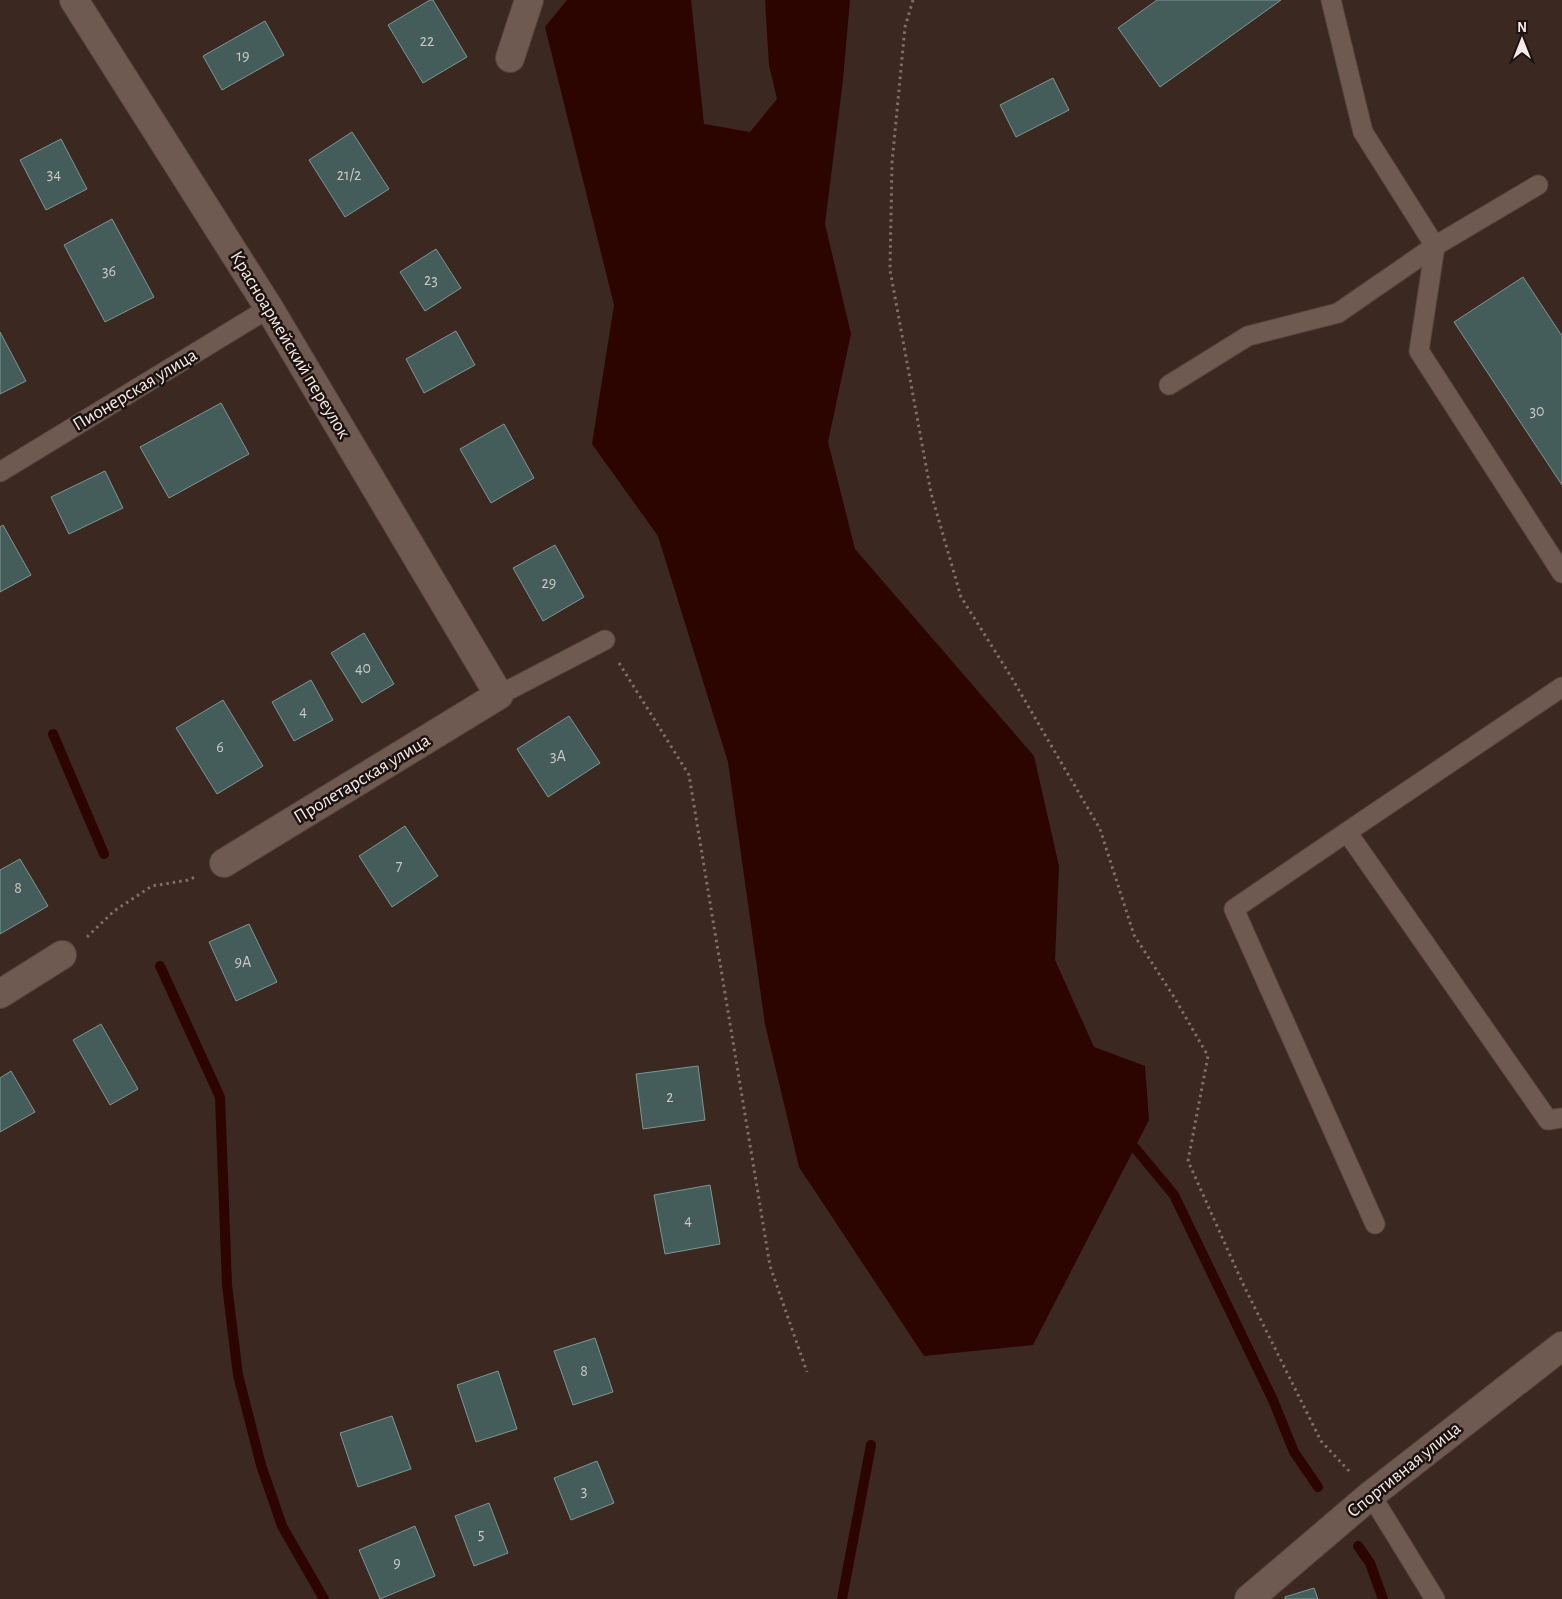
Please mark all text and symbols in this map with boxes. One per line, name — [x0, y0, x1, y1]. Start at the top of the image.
north arrow — [1497, 15, 1547, 65]
text: N — [1517, 21, 1527, 35]
house number: 22 — [420, 33, 434, 49]
house number: 19 — [236, 48, 250, 64]
house number: 34 — [47, 166, 61, 182]
house number: 21/2 — [337, 167, 361, 183]
street label: Красноармейский переулок — [226, 248, 354, 442]
house number: 36 — [102, 263, 116, 279]
house number: 23 — [424, 272, 438, 288]
street label: Пионерская улица — [69, 345, 201, 435]
house number: 30 — [1529, 403, 1545, 419]
house number: 29 — [542, 575, 556, 591]
house number: 40 — [355, 660, 371, 676]
house number: 4 — [299, 703, 307, 719]
street label: Пролетарская улица — [290, 731, 434, 827]
house number: 6 — [216, 739, 224, 755]
house number: 3А — [550, 748, 567, 764]
house number: 7 — [396, 858, 403, 874]
house number: 8 — [14, 880, 22, 896]
house number: 9А — [235, 954, 252, 970]
house number: 2 — [666, 1089, 674, 1105]
house number: 4 — [684, 1212, 692, 1228]
house number: 8 — [580, 1363, 588, 1379]
street label: Спортивная улица — [1344, 1418, 1465, 1521]
house number: 3 — [581, 1483, 587, 1499]
house number: 5 — [478, 1526, 484, 1542]
house number: 9 — [393, 1555, 401, 1571]

